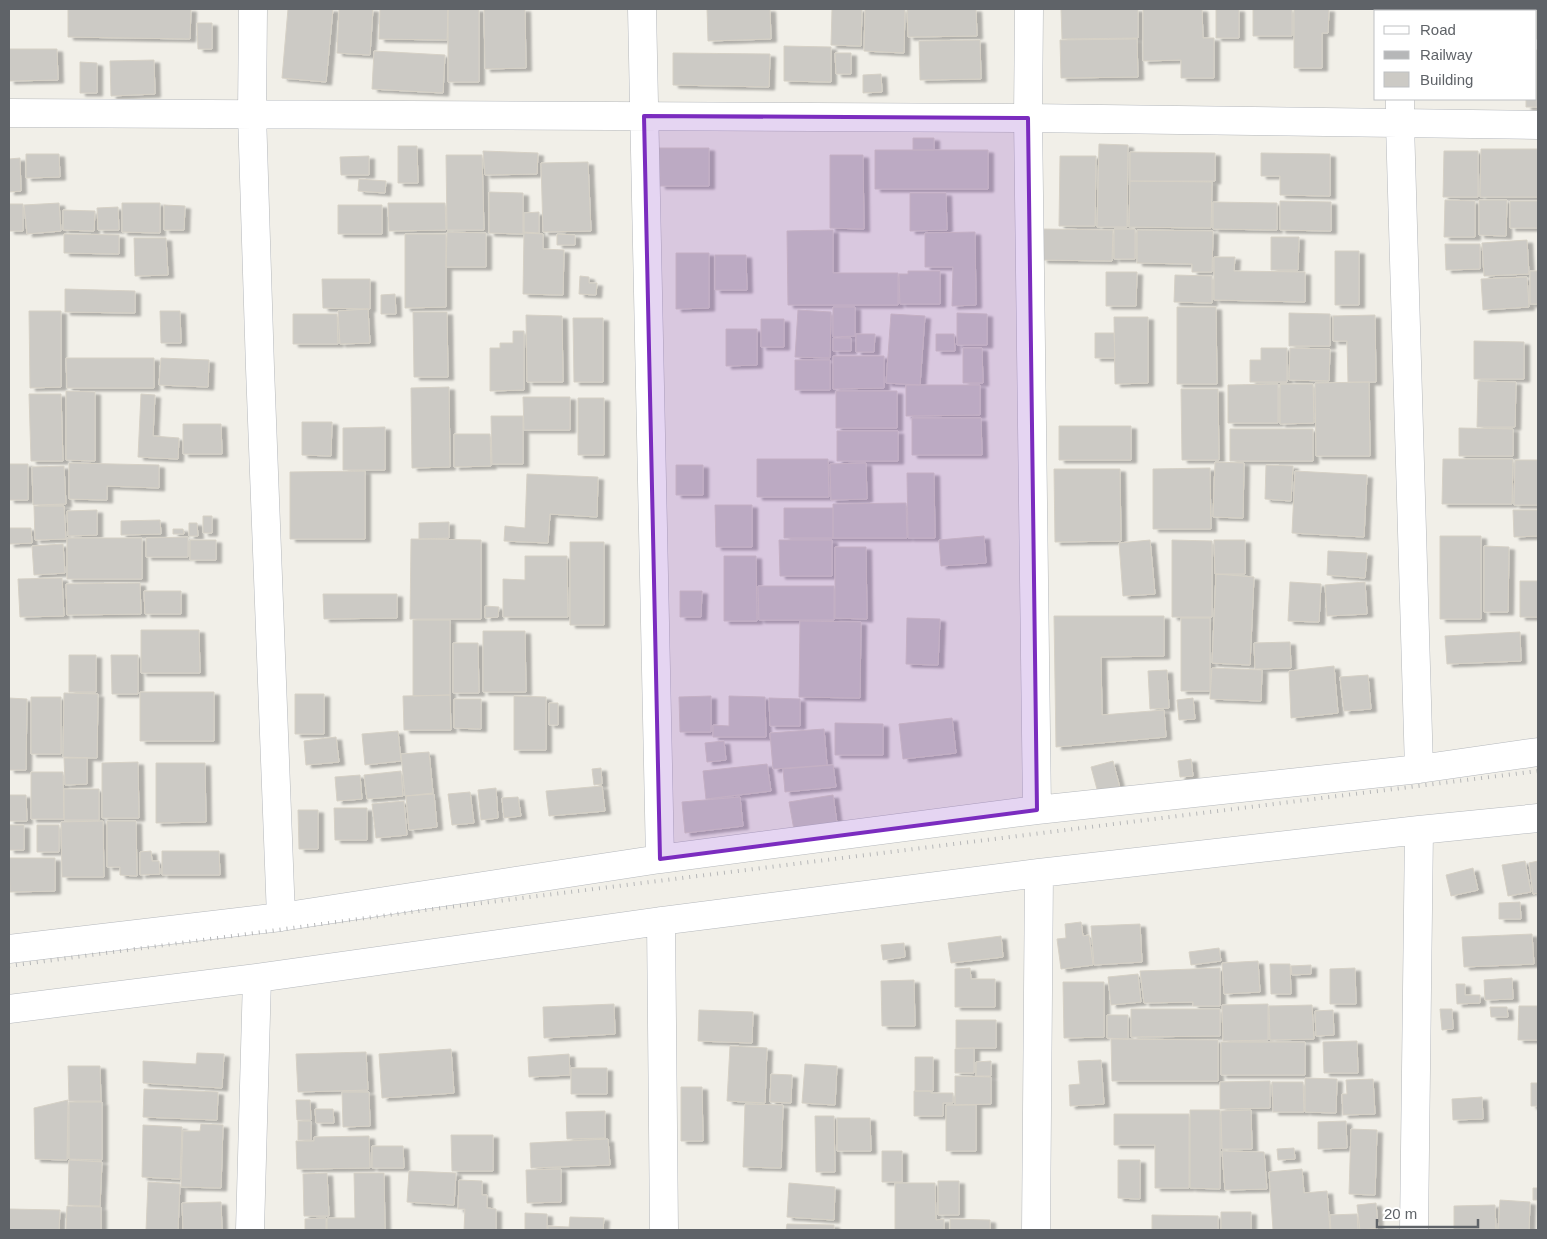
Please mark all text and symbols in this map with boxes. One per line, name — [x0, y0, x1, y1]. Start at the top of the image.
legend — [1374, 10, 1537, 100]
text: Road — [1420, 21, 1456, 38]
text: Railway — [1420, 46, 1473, 63]
text: Building — [1420, 71, 1473, 88]
scale bar — [1377, 1196, 1478, 1228]
text: 20 m — [1384, 1205, 1417, 1222]

